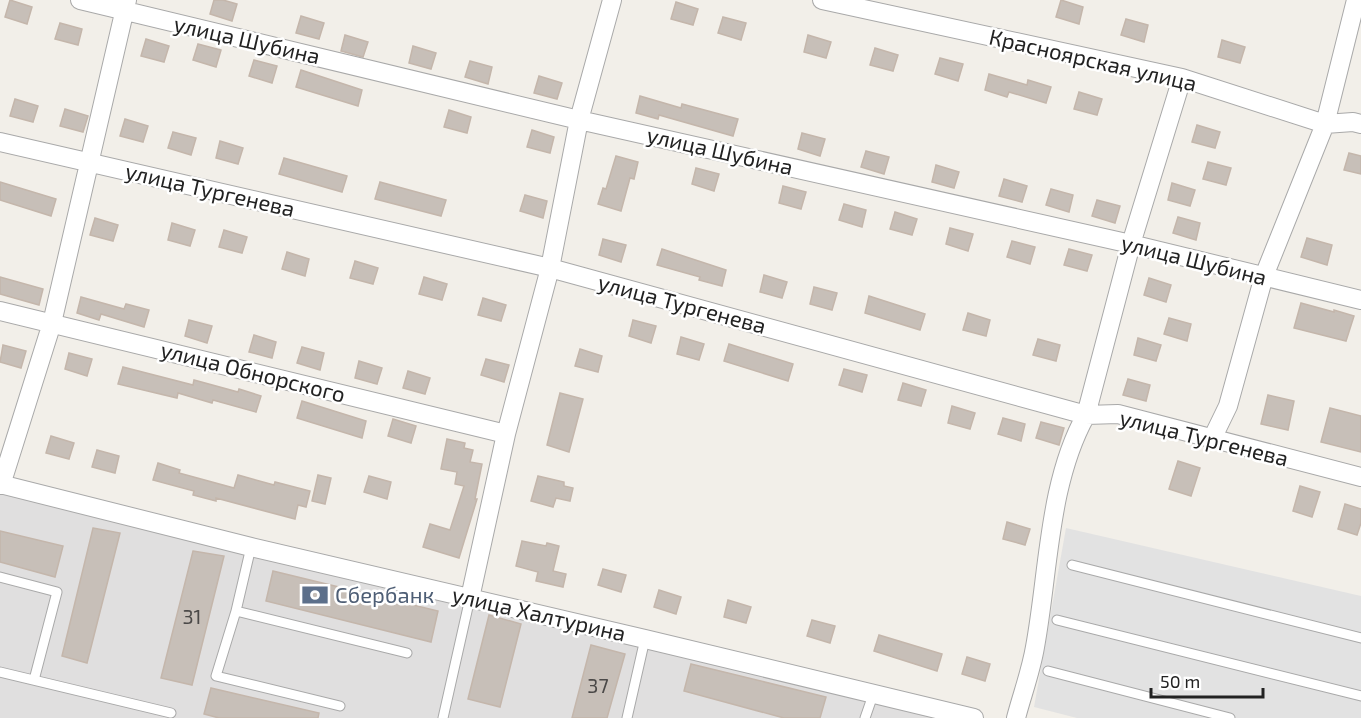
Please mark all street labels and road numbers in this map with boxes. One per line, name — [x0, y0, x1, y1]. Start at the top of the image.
street label: улица Шубина — [171, 10, 323, 69]
street label: Красноярская улица — [987, 22, 1200, 97]
street label: улица Шубина — [644, 121, 796, 180]
street label: улица Тургенева — [123, 157, 297, 222]
street label: улица Шубина — [1119, 228, 1270, 291]
street label: улица Тургенева — [595, 268, 769, 339]
street label: улица Обнорского — [158, 335, 348, 408]
street label: улица Тургенева — [1117, 403, 1291, 472]
street label: улица Халтурина — [450, 580, 629, 647]

